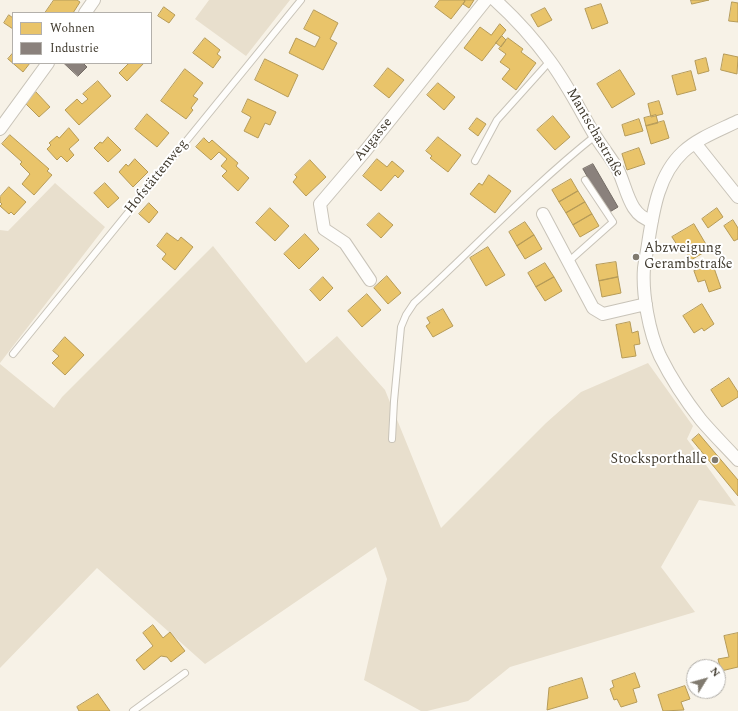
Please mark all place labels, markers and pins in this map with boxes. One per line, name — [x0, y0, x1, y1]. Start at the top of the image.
place label: Abzweigung Gerambstraße — [644, 241, 733, 274]
marker: Abzweigung Gerambstraße — [631, 252, 641, 262]
place label: Stocksporthalle — [611, 452, 707, 468]
marker: Stocksporthalle — [710, 455, 720, 465]

